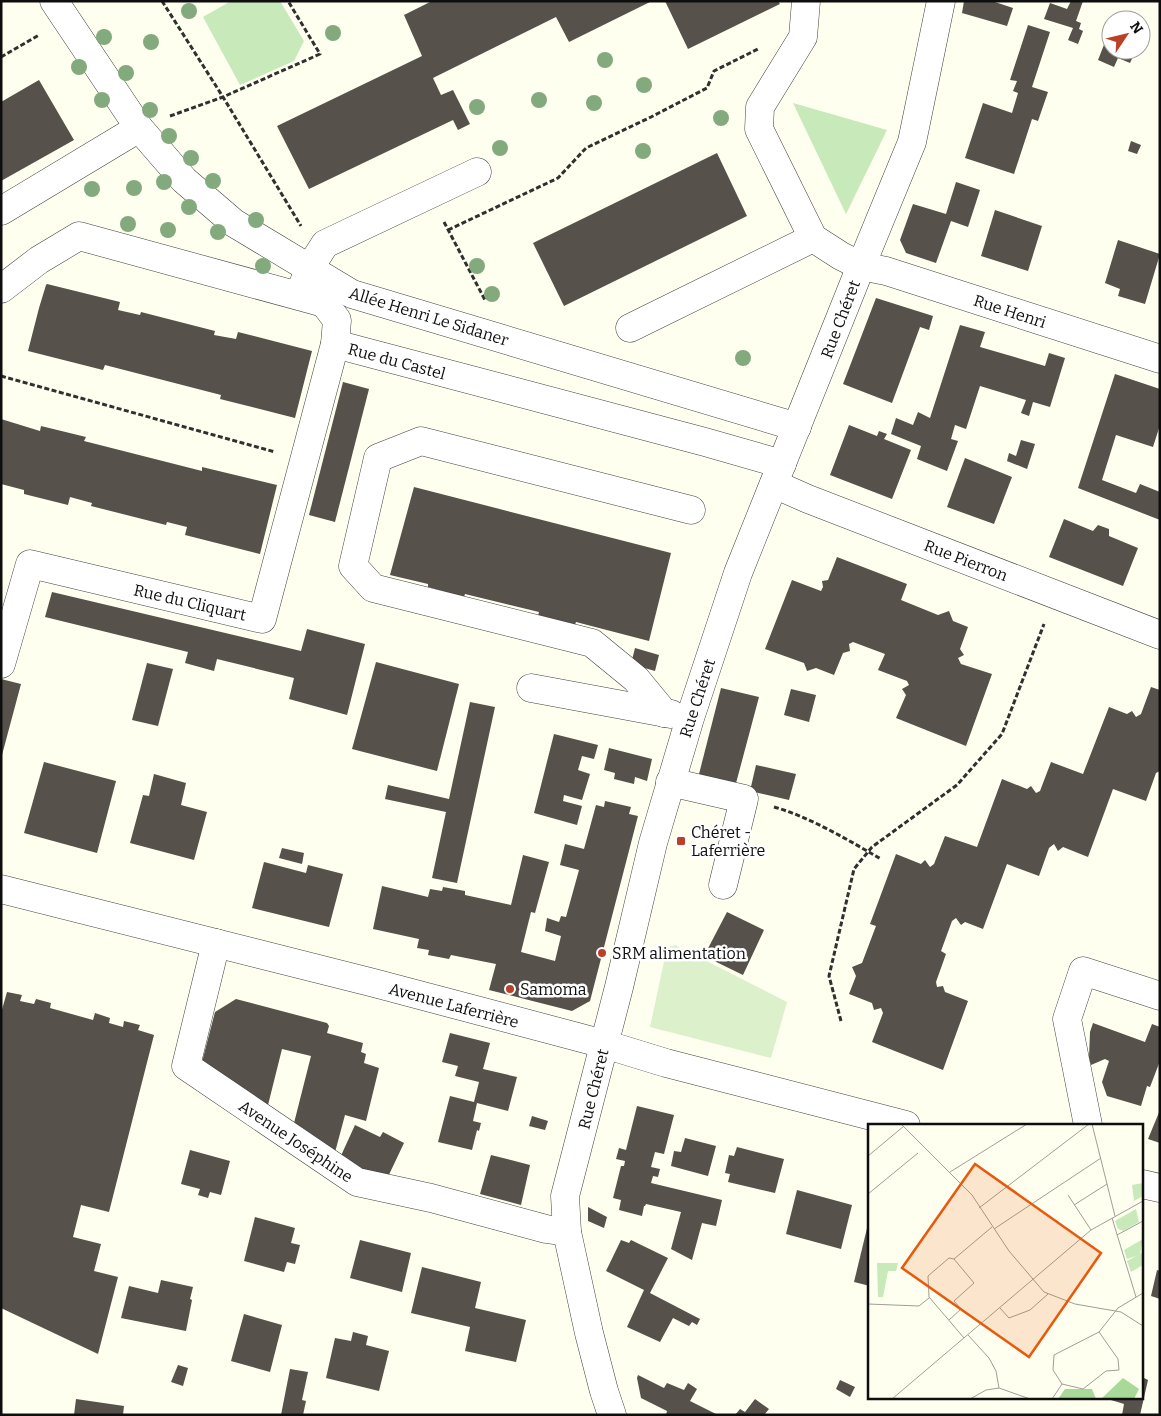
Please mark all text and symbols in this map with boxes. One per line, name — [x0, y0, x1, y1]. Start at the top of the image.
north arrow — [1101, 10, 1151, 60]
text: N — [1126, 19, 1146, 37]
street label: Rue Chéret — [817, 277, 864, 361]
street label: Allée Henri Le Sidaner — [347, 283, 511, 350]
street label: Rue Henri — [971, 291, 1049, 332]
street label: Rue du Castel — [346, 339, 448, 384]
street label: Rue Pierron — [921, 536, 1010, 585]
street label: Rue du Cliquart — [132, 580, 248, 625]
street label: Rue Chéret — [676, 656, 719, 740]
place label: Chéret - Laferrière — [691, 823, 765, 860]
marker: Chéret - Laferrière — [675, 835, 687, 847]
place label: SRM alimentation — [612, 944, 746, 963]
marker: SRM alimentation — [596, 947, 608, 959]
street label: Avenue Laferrière — [387, 979, 521, 1032]
place label: Samoma — [520, 980, 587, 999]
marker: Samoma — [504, 983, 516, 995]
street label: Rue Chéret — [574, 1047, 613, 1131]
street label: Avenue Joséphine — [235, 1096, 356, 1187]
inset map — [868, 1124, 1144, 1398]

